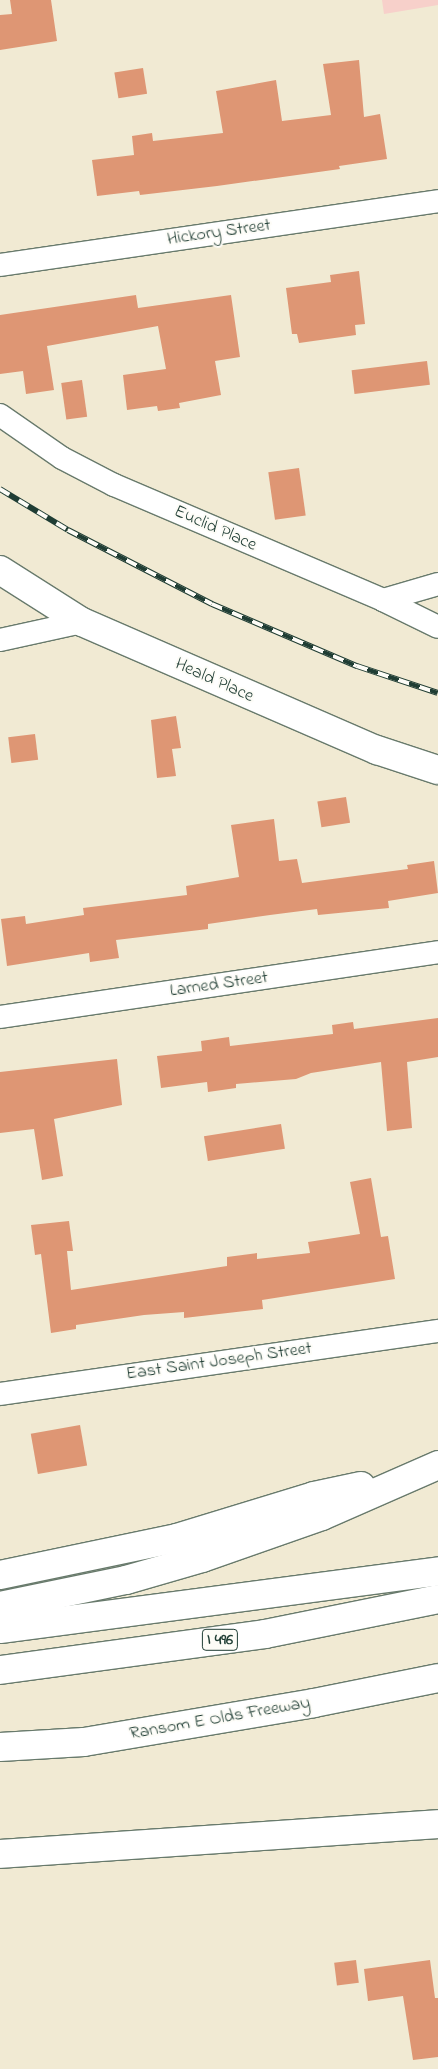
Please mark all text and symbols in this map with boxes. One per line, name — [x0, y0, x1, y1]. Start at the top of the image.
street label: Hickory Street — [166, 215, 272, 251]
street label: Euclid Place — [170, 501, 260, 557]
street label: Heald Place — [171, 654, 257, 708]
street label: Larned Street — [169, 967, 269, 1003]
street label: East Saint Joseph Street — [125, 1338, 313, 1386]
road number: I 496 — [201, 1626, 239, 1654]
street label: Ransom E Olds Freeway — [128, 1692, 312, 1746]

